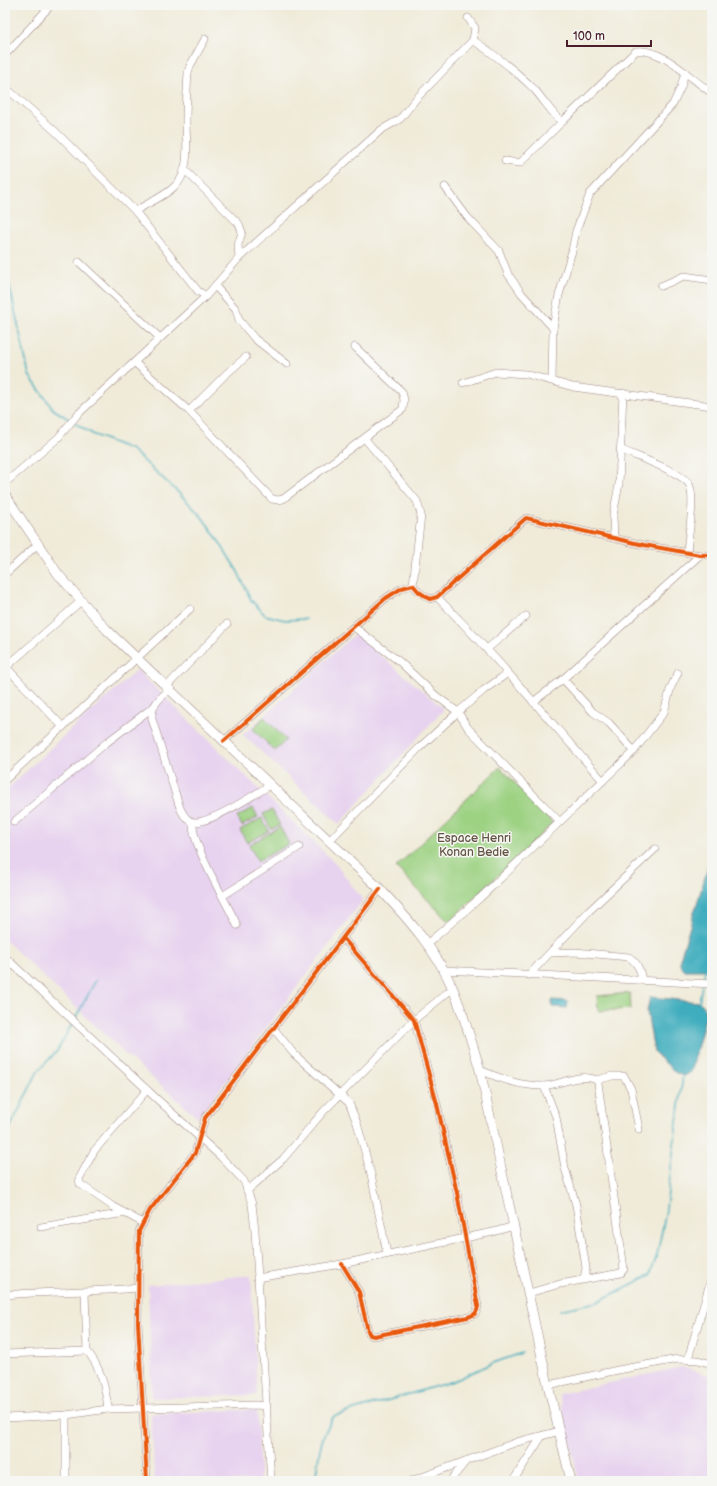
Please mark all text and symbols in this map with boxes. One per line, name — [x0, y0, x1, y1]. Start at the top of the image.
scale bar — [567, 22, 651, 48]
text: 100 m — [573, 29, 605, 44]
park label: Espace Henri Konan Bedie — [437, 831, 511, 860]

